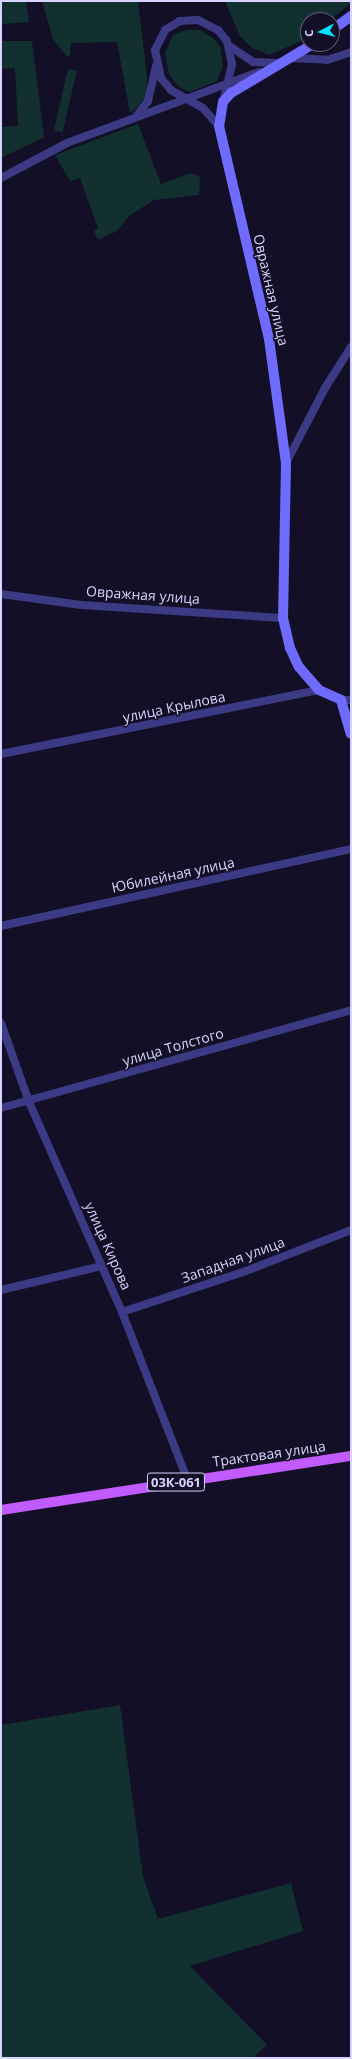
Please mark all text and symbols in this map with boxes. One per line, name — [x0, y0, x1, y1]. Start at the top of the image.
north arrow — [300, 12, 340, 52]
text: С — [301, 29, 316, 38]
street label: Овражная улица — [250, 233, 292, 347]
street label: Овражная улица — [86, 583, 200, 607]
street label: улица Крылова — [121, 688, 227, 726]
street label: Юбилейная улица — [110, 854, 236, 896]
street label: улица Толстого — [120, 1025, 226, 1069]
street label: улица Кирова — [81, 1199, 135, 1293]
street label: Западная улица — [179, 1233, 287, 1287]
street label: Трактовая улица — [211, 1438, 327, 1470]
road number: 03К-061 — [146, 1471, 206, 1493]

